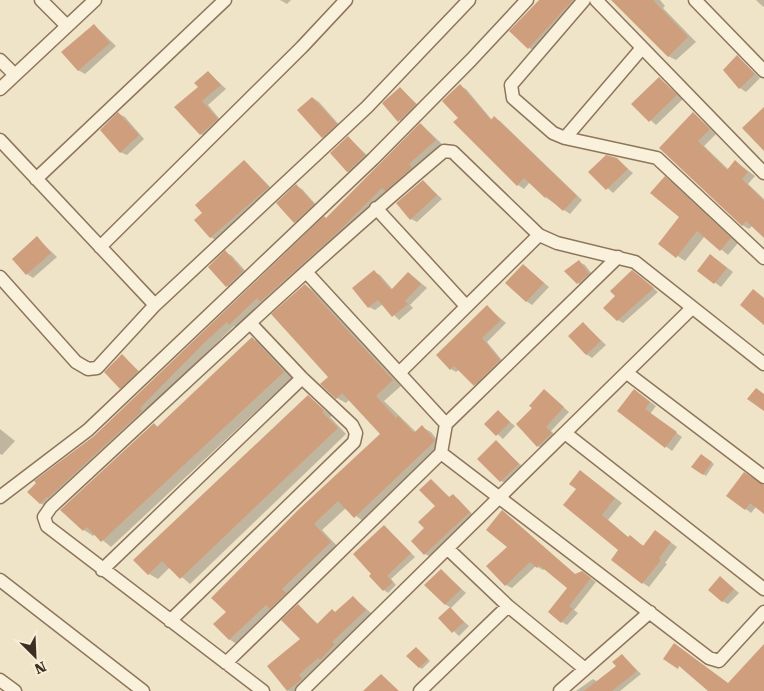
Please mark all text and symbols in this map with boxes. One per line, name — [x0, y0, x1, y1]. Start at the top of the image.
north arrow — [10, 631, 60, 681]
text: N — [32, 658, 48, 677]

